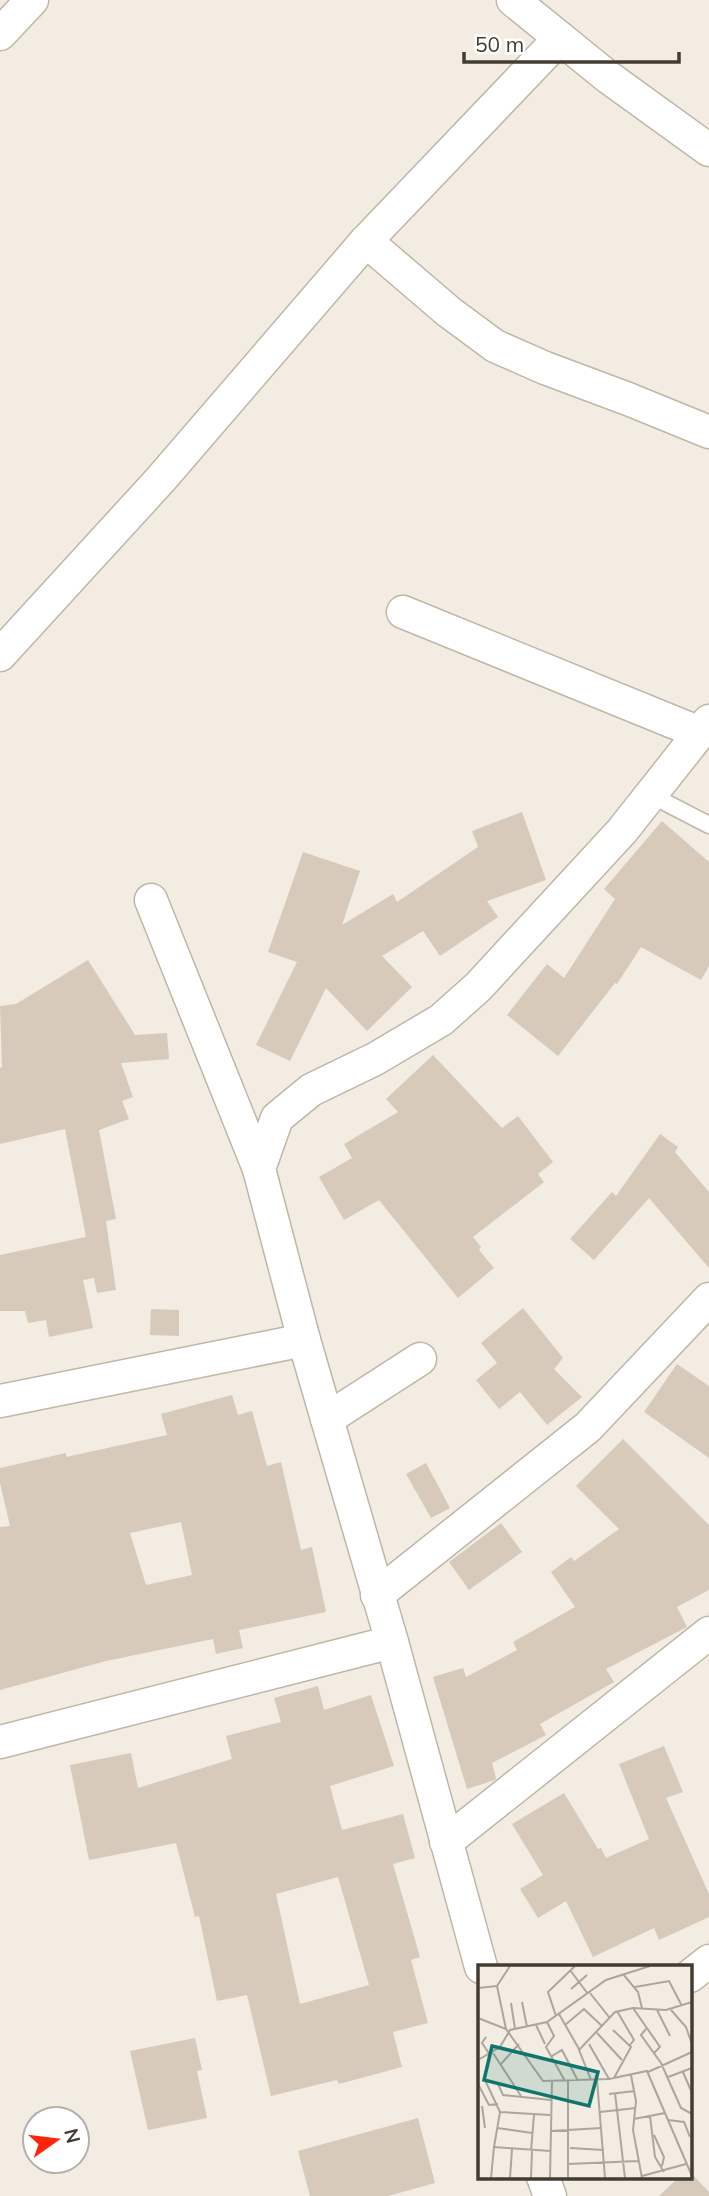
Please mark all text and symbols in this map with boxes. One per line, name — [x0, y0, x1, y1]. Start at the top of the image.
scale bar — [464, 21, 679, 65]
text: 50 m — [475, 31, 524, 57]
inset map — [478, 1965, 692, 2178]
north arrow — [21, 2105, 91, 2175]
text: N — [59, 2126, 86, 2146]

